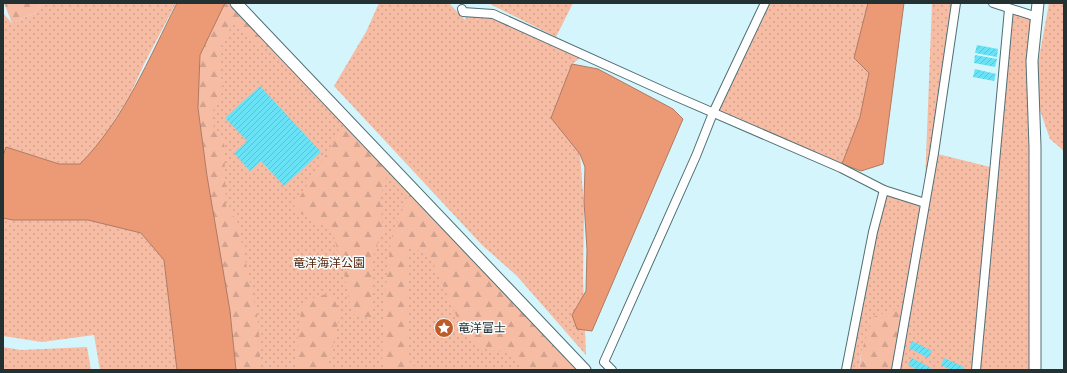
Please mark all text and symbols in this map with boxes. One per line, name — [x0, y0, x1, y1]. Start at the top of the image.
park label: 竜洋海洋公園 — [293, 255, 365, 270]
place icon: 竜洋富士 — [433, 317, 455, 339]
place label: 竜洋富士 — [458, 320, 506, 335]

